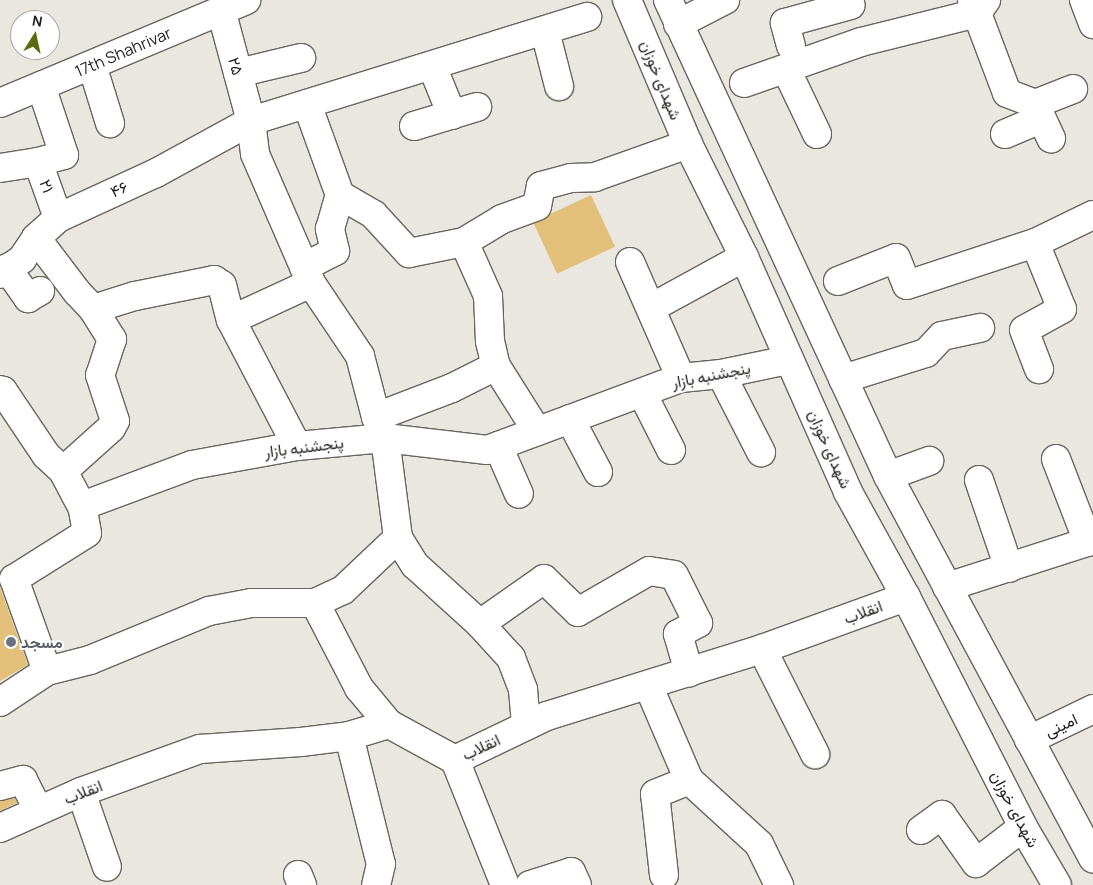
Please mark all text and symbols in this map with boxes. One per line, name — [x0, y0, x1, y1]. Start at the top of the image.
north arrow — [10, 10, 60, 60]
text: N — [31, 10, 44, 31]
street label: 17th Shahrivar — [72, 23, 174, 81]
street label: شهدای خوزان — [636, 37, 686, 123]
street label: ۲۵ — [224, 55, 248, 77]
street label: ۲۱ — [36, 177, 58, 195]
street label: ۴۶ — [107, 177, 131, 201]
street label: پنجشنبه بازار — [670, 358, 752, 392]
street label: شهدای خوزان — [804, 407, 856, 491]
street label: پنجشنبه بازار — [263, 433, 345, 461]
street label: انقلاب — [841, 596, 885, 628]
place label: مسجد — [21, 632, 63, 652]
marker: مسجد — [5, 636, 17, 648]
street label: امینی — [1042, 709, 1080, 741]
street label: انقلاب — [459, 730, 503, 764]
street label: شهدای خوزان — [987, 767, 1043, 851]
street label: انقلاب — [61, 776, 105, 808]

